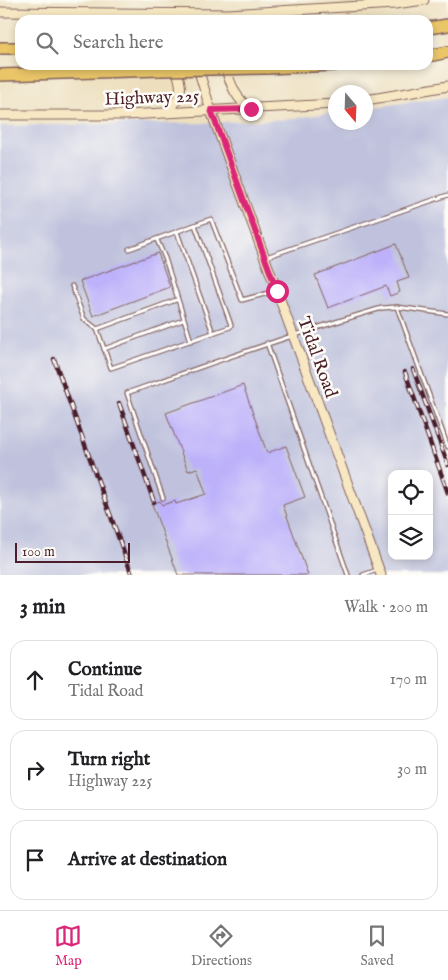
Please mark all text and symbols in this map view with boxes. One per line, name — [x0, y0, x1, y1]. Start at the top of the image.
search box — [15, 15, 433, 70]
icon: search — [33, 29, 61, 57]
text: Search here — [73, 31, 164, 55]
street label: Highway 225 — [104, 85, 200, 112]
north arrow — [328, 85, 373, 130]
route end — [240, 98, 263, 121]
route start — [266, 280, 289, 303]
street label: Tidal Road — [291, 314, 342, 402]
map controls — [388, 470, 433, 560]
button: locate — [388, 470, 433, 515]
button: layers — [388, 515, 433, 560]
scale bar — [15, 540, 130, 563]
text: 100 m — [22, 543, 55, 561]
text: 3 min — [20, 594, 65, 621]
text: Walk · 200 m — [344, 598, 428, 618]
text: Continue — [68, 658, 142, 682]
icon: ahead — [21, 666, 49, 694]
text: 170 m — [390, 670, 427, 690]
text: Tidal Road — [68, 682, 143, 702]
text: Turn right — [68, 748, 150, 772]
icon: right — [21, 756, 49, 784]
text: 30 m — [397, 760, 427, 780]
text: Highway 225 — [68, 772, 152, 792]
icon: arrive — [21, 846, 49, 874]
text: Arrive at destination — [68, 848, 227, 872]
tab: Map — [54, 922, 82, 970]
tab: Directions — [191, 922, 252, 970]
tab: Saved — [361, 922, 394, 970]

